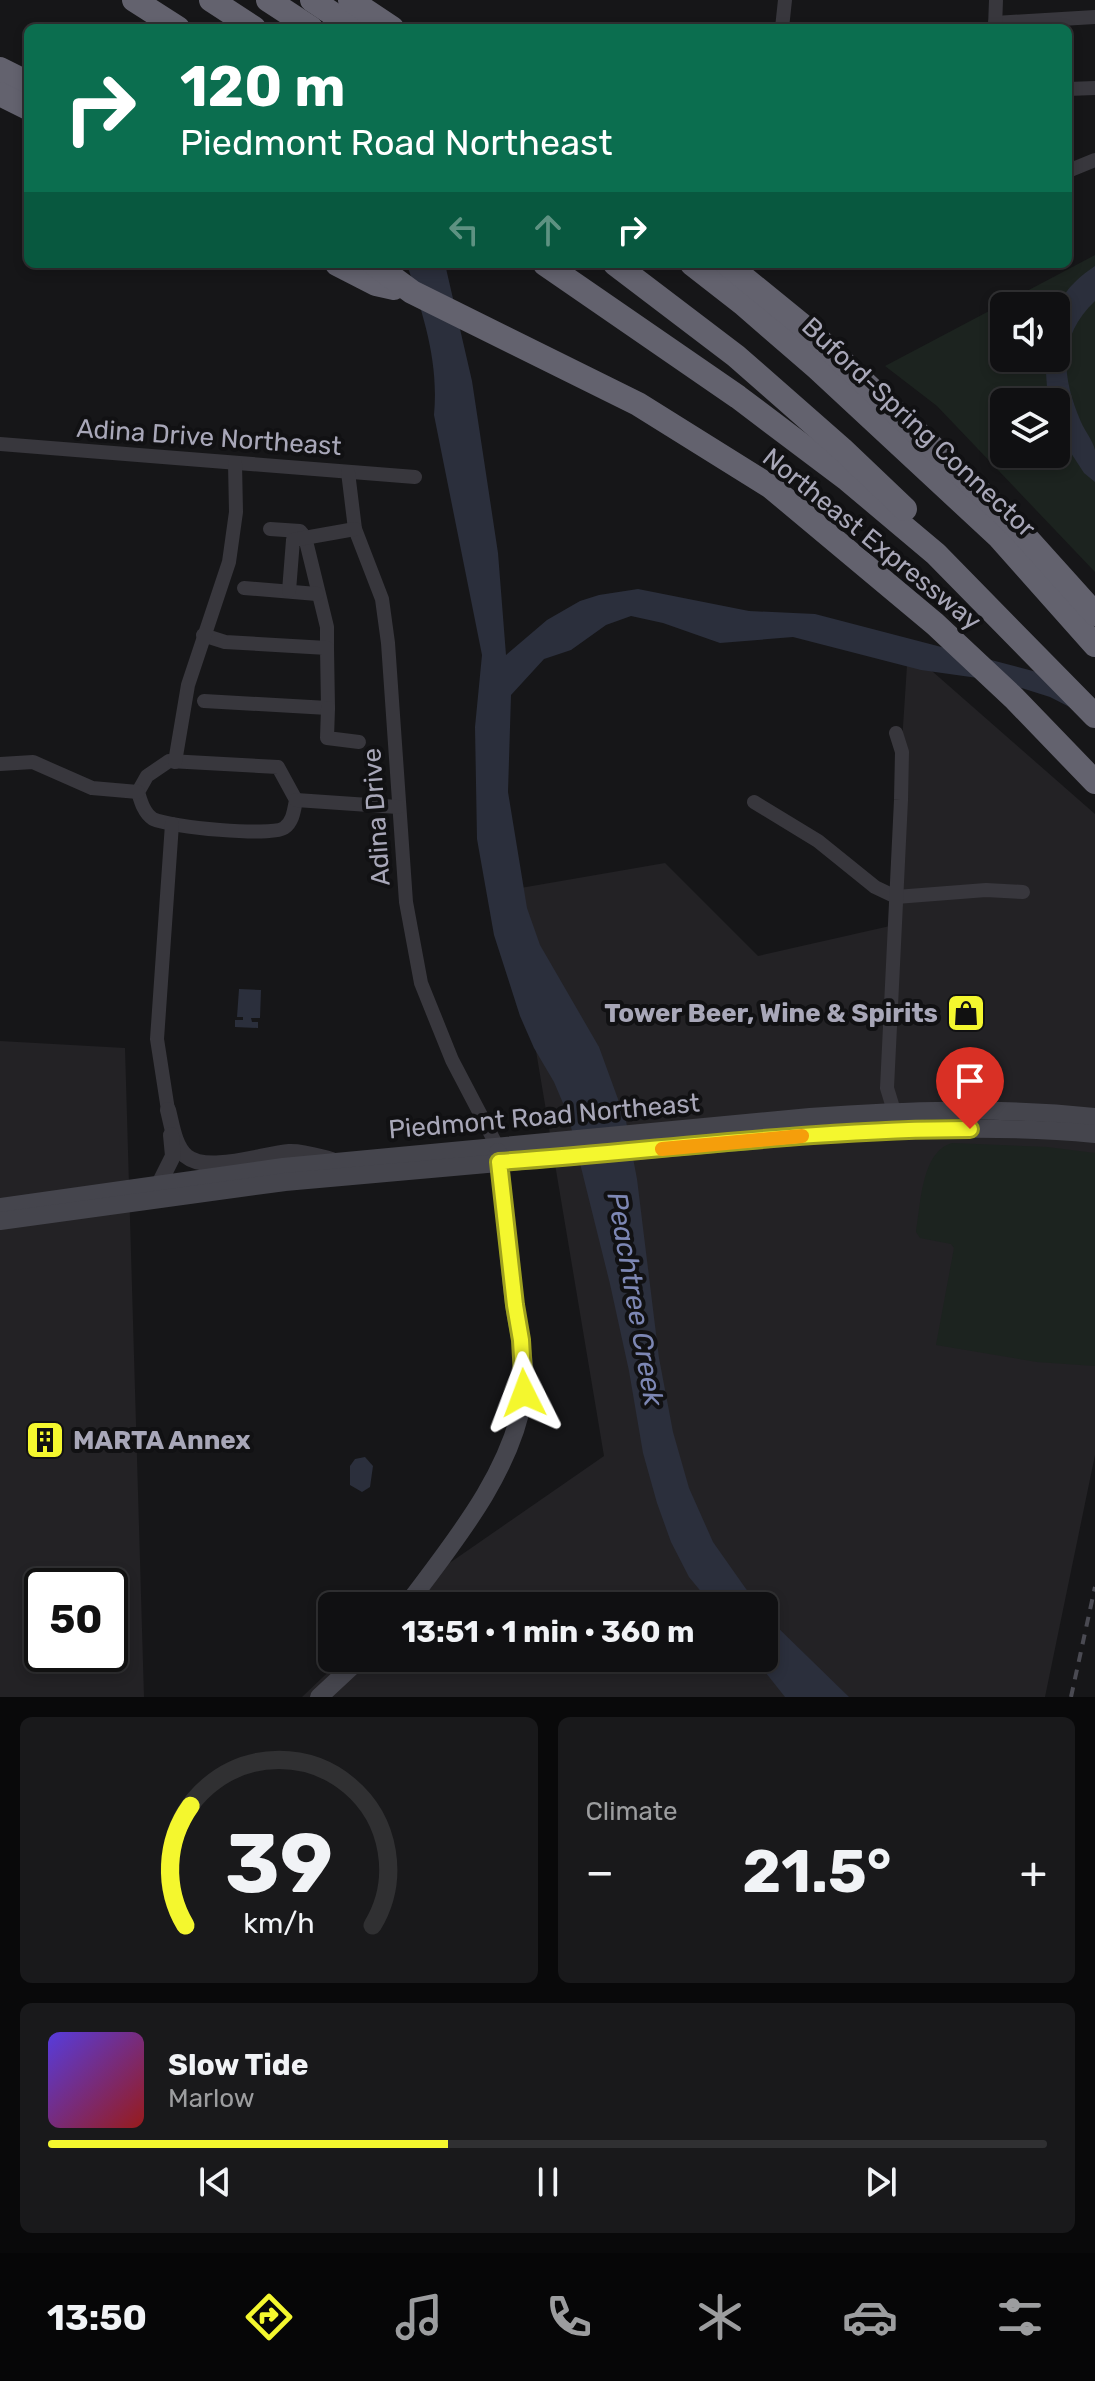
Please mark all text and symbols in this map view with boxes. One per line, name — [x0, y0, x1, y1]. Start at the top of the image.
text: 120 m — [180, 54, 346, 120]
icon: right — [48, 56, 152, 160]
text: Piedmont Road Northeast — [180, 121, 612, 164]
icon: left — [442, 208, 486, 252]
icon: ahead — [526, 208, 570, 252]
icon: right — [610, 208, 654, 252]
map controls — [990, 292, 1070, 468]
button: sound — [990, 292, 1070, 372]
street label: Buford-Spring Connector — [795, 311, 1042, 544]
button: layers — [990, 388, 1070, 468]
street label: Adina Drive Northeast — [75, 413, 343, 462]
street label: Northeast Expressway — [756, 442, 987, 637]
street label: Adina Drive — [356, 747, 397, 887]
shop icon: Tower Beer, Wine & Spirits — [945, 992, 987, 1034]
place label: Tower Beer, Wine & Spirits — [604, 998, 938, 1029]
pin — [936, 1047, 1004, 1129]
icon: arrive — [948, 1059, 992, 1103]
street label: Piedmont Road Northeast — [387, 1087, 701, 1146]
water label: Peachtree Creek — [600, 1190, 671, 1409]
position arrow — [482, 1351, 566, 1435]
building icon: MARTA Annex — [24, 1419, 66, 1461]
place label: MARTA Annex — [73, 1425, 251, 1456]
speed limit sign: 50 — [24, 1568, 128, 1672]
text: 13:51 · 1 min · 360 m — [401, 1614, 695, 1650]
text: Climate — [586, 1796, 678, 1827]
text: 39 — [225, 1814, 333, 1913]
text: 21.5° — [742, 1836, 891, 1907]
text: − — [586, 1846, 614, 1898]
text: + — [1020, 1846, 1047, 1898]
text: km/h — [243, 1906, 314, 1940]
text: Slow Tide — [168, 2047, 308, 2083]
text: Marlow — [168, 2083, 255, 2114]
icon: previous — [193, 2160, 237, 2204]
icon: pause — [526, 2160, 570, 2204]
icon: next — [859, 2160, 903, 2204]
icon: directions — [241, 2289, 297, 2345]
icon: music — [391, 2289, 447, 2345]
icon: phone — [541, 2289, 597, 2345]
icon: climate — [692, 2289, 748, 2345]
icon: car — [842, 2289, 898, 2345]
icon: filters — [992, 2289, 1048, 2345]
text: 13:50 — [47, 2296, 147, 2339]

